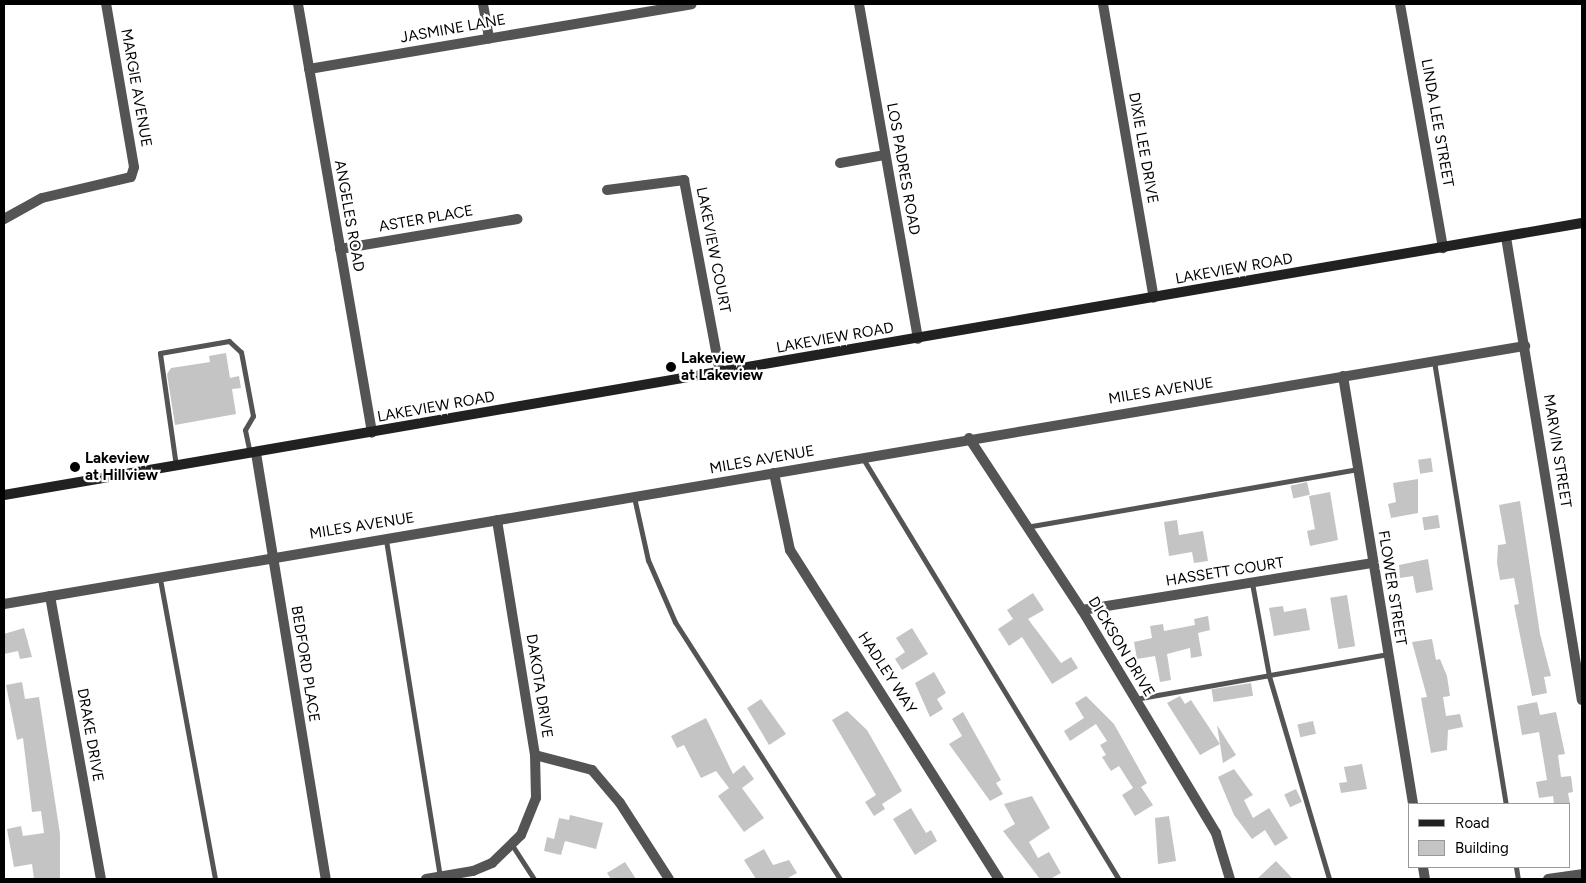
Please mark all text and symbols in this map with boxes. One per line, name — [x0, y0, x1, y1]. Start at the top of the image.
street label: JASMINE LANE — [399, 11, 507, 47]
street label: MARGIE AVENUE — [117, 27, 155, 149]
street label: LINDA LEE STREET — [1417, 58, 1457, 188]
street label: DIXIE LEE DRIVE — [1124, 91, 1162, 205]
street label: LOS PADRES ROAD — [883, 101, 923, 237]
street label: ANGELES ROAD — [330, 159, 368, 273]
street label: LAKEVIEW COURT — [692, 185, 734, 315]
street label: ASTER PLACE — [377, 202, 475, 236]
street label: LAKEVIEW ROAD — [1174, 250, 1294, 288]
street label: LAKEVIEW ROAD — [775, 319, 895, 357]
place label: Lakeview at Lakeview — [681, 349, 763, 384]
marker: Lakeview at Lakeview — [665, 361, 677, 373]
street label: MILES AVENUE — [1107, 374, 1215, 408]
street label: LAKEVIEW ROAD — [376, 388, 496, 426]
street label: MARVIN STREET — [1539, 393, 1575, 509]
street label: MILES AVENUE — [708, 442, 816, 478]
place label: Lakeview at Hillview — [85, 449, 158, 484]
marker: Lakeview at Hillview — [69, 461, 81, 473]
street label: MILES AVENUE — [308, 509, 416, 543]
street label: FLOWER STREET — [1374, 529, 1410, 647]
street label: HASSETT COURT — [1164, 554, 1286, 590]
street label: DICKSON DRIVE — [1084, 594, 1158, 700]
street label: BEDFORD PLACE — [287, 605, 323, 723]
street label: HADLEY WAY — [854, 629, 920, 717]
street label: DAKOTA DRIVE — [522, 633, 556, 739]
street label: DRAKE DRIVE — [73, 687, 107, 783]
legend — [1408, 803, 1571, 868]
text: Road — [1455, 814, 1490, 832]
text: Building — [1455, 839, 1509, 857]

